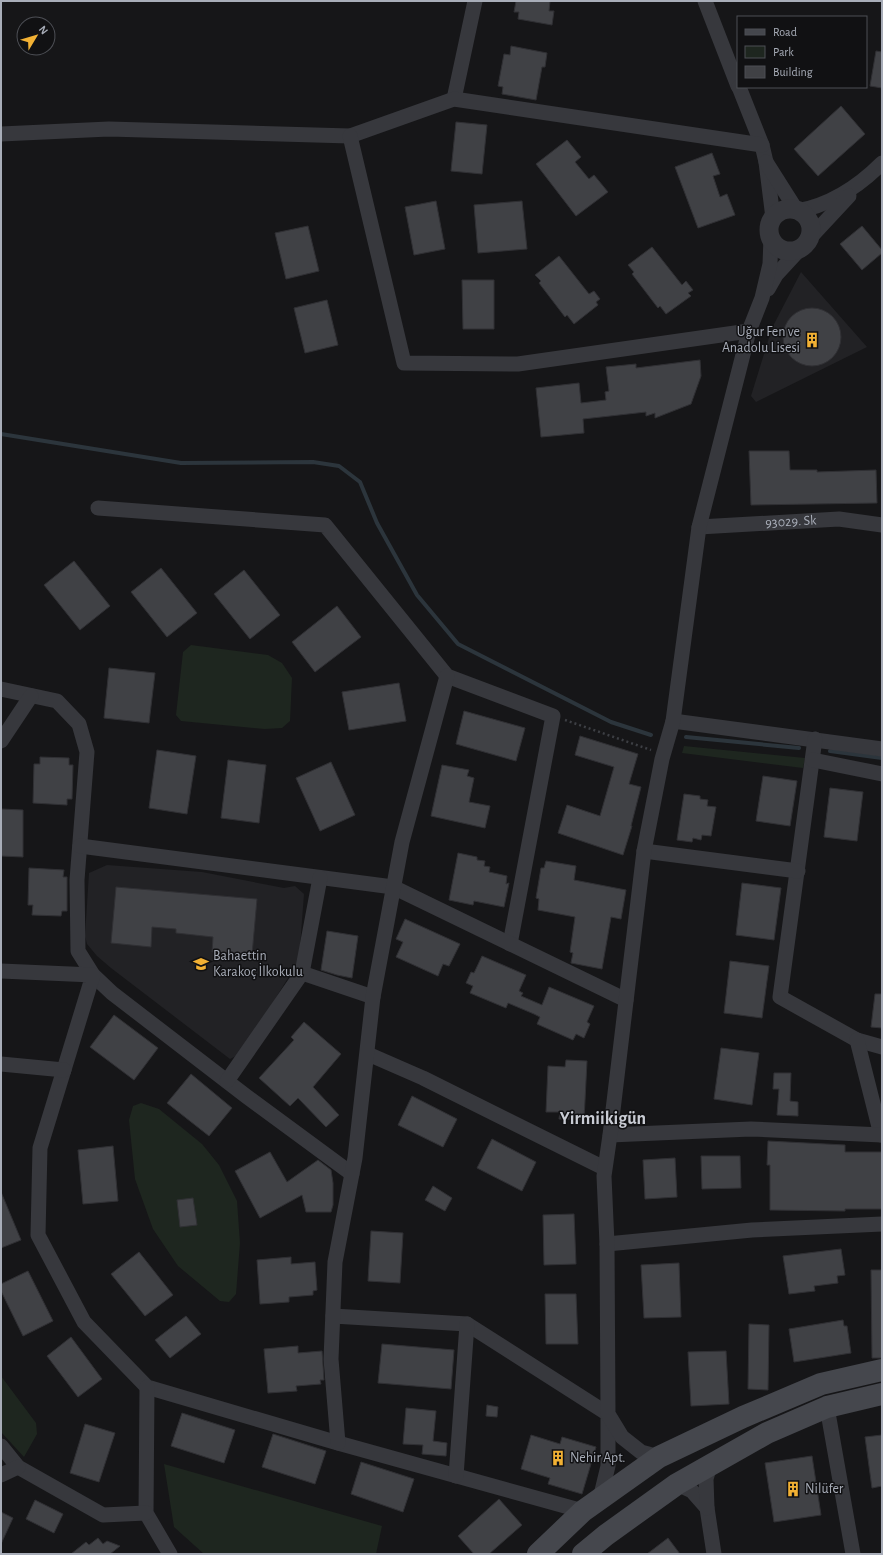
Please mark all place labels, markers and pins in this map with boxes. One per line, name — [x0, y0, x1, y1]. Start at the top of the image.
place label: Uğur Fen ve Anadolu Lisesi — [722, 325, 800, 355]
building icon: Uğur Fen ve Anadolu Lisesi — [803, 331, 821, 349]
place label: Bahaettin Karakoç İlkokulu — [213, 949, 303, 979]
school or university icon: Bahaettin Karakoç İlkokulu — [192, 955, 210, 973]
building icon: Nehir Apt. — [549, 1449, 567, 1467]
place label: Nehir Apt. — [570, 1451, 625, 1465]
building icon: Nilüfer — [784, 1480, 802, 1498]
place label: Nilüfer — [805, 1482, 844, 1496]

